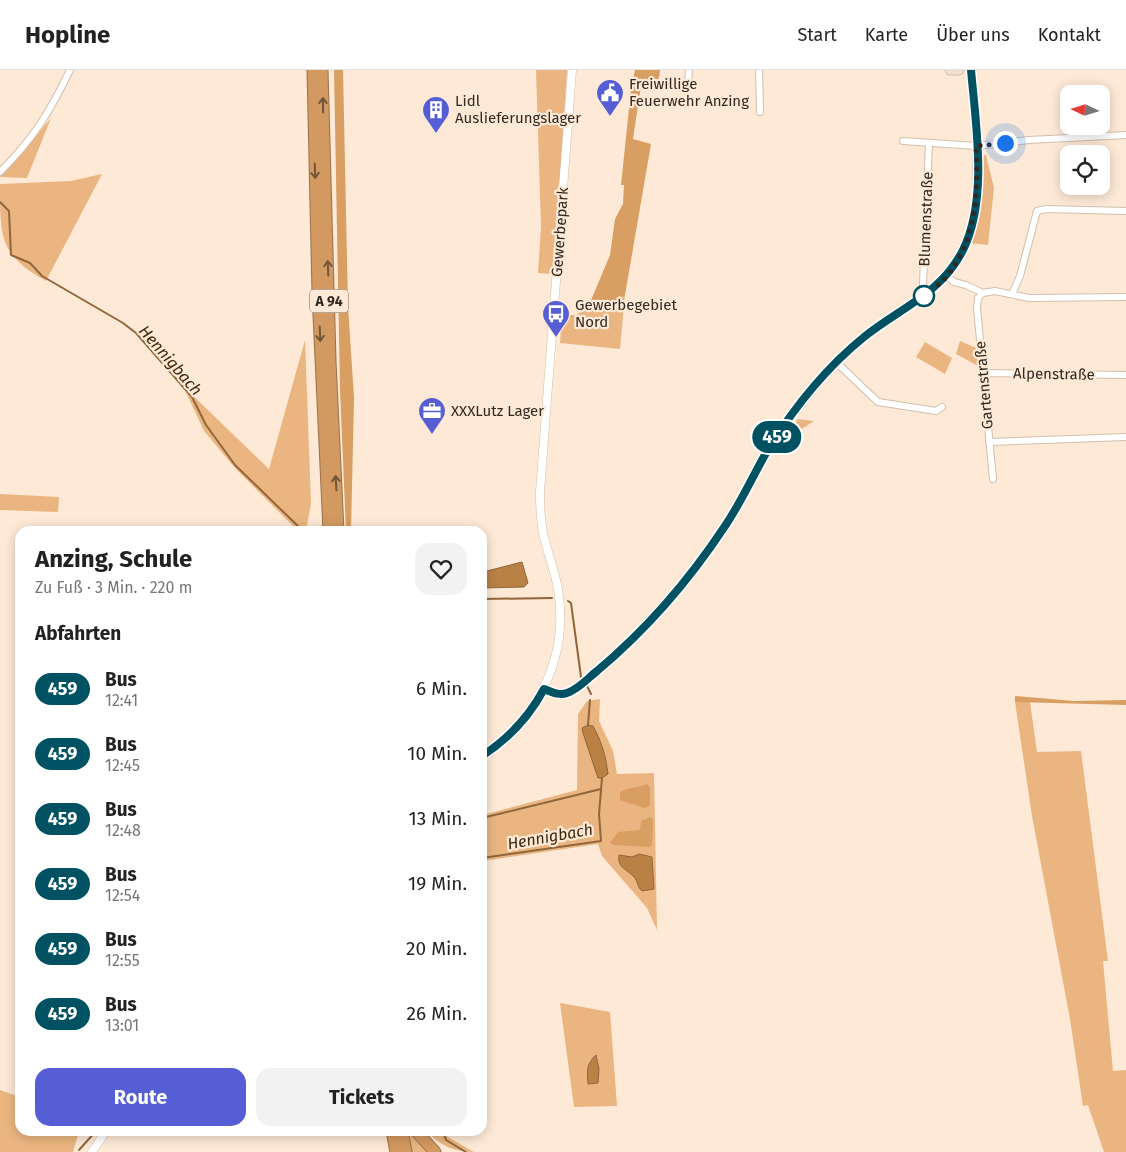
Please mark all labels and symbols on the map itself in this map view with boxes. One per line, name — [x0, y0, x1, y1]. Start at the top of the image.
place label: Freiwillige Feuerwehr Anzing — [629, 75, 749, 110]
public building icon: Freiwillige Feuerwehr Anzing — [595, 78, 625, 117]
north arrow — [1060, 85, 1110, 135]
place label: Lidl Auslieferungslager — [455, 92, 581, 127]
building icon: Lidl Auslieferungslager — [421, 95, 451, 134]
one-way arrow — [318, 98, 328, 114]
your location — [993, 131, 1018, 156]
one-way arrow — [310, 162, 320, 179]
street label: Blumenstraße — [915, 171, 937, 267]
street label: Gewerbepark — [548, 186, 572, 277]
one-way arrow — [323, 260, 332, 276]
unlabelled marker — [913, 285, 935, 307]
road number: A 94 — [310, 290, 348, 312]
place label: Gewerbegebiet Nord — [575, 296, 677, 331]
bus stop icon: Gewerbegebiet Nord — [541, 299, 571, 338]
water label: Hennigbach — [135, 321, 206, 399]
one-way arrow — [315, 325, 325, 341]
street label: Gartenstraße — [971, 340, 997, 430]
street label: Alpenstraße — [1013, 364, 1095, 384]
office icon: XXXLutz Lager — [417, 396, 447, 435]
place label: XXXLutz Lager — [451, 402, 544, 420]
line badge: 459 — [748, 421, 806, 453]
one-way arrow — [331, 475, 340, 491]
water label: Hennigbach — [506, 820, 594, 853]

